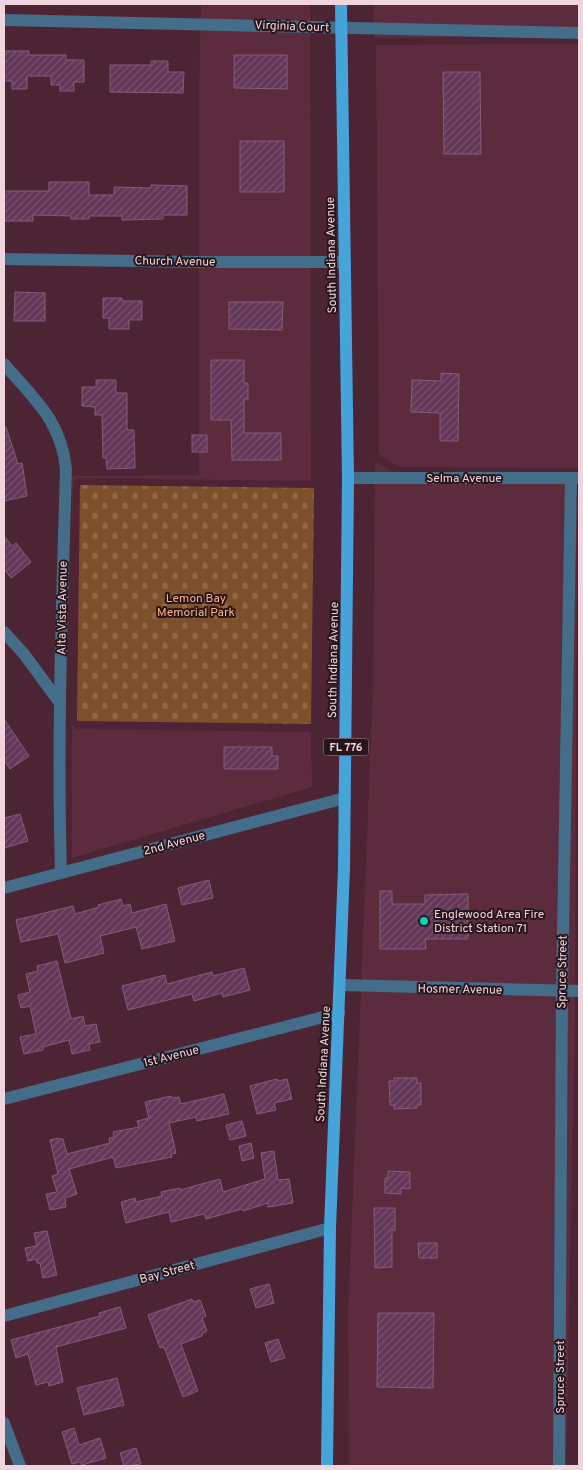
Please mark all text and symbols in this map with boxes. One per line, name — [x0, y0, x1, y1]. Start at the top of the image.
street label: Virginia Court — [254, 18, 330, 36]
street label: South Indiana Avenue — [323, 197, 341, 313]
street label: Church Avenue — [134, 253, 216, 271]
street label: Selma Avenue — [426, 471, 502, 487]
street label: Alta Vista Avenue — [54, 561, 72, 655]
park label: Lemon Bay Memorial Park — [157, 591, 235, 621]
street label: South Indiana Avenue — [325, 602, 343, 718]
road number: FL 776 — [324, 739, 368, 756]
street label: 2nd Avenue — [142, 828, 207, 860]
place label: Englewood Area Fire District Station 71 — [434, 907, 544, 937]
marker: Englewood Area Fire District Station 71 — [418, 915, 430, 927]
street label: Spruce Street — [554, 935, 572, 1009]
street label: Hosmer Avenue — [418, 981, 502, 999]
street label: South Indiana Avenue — [313, 1005, 335, 1123]
street label: 1st Avenue — [142, 1042, 201, 1072]
street label: Bay Street — [138, 1258, 197, 1288]
street label: Spruce Street — [553, 1340, 569, 1414]

